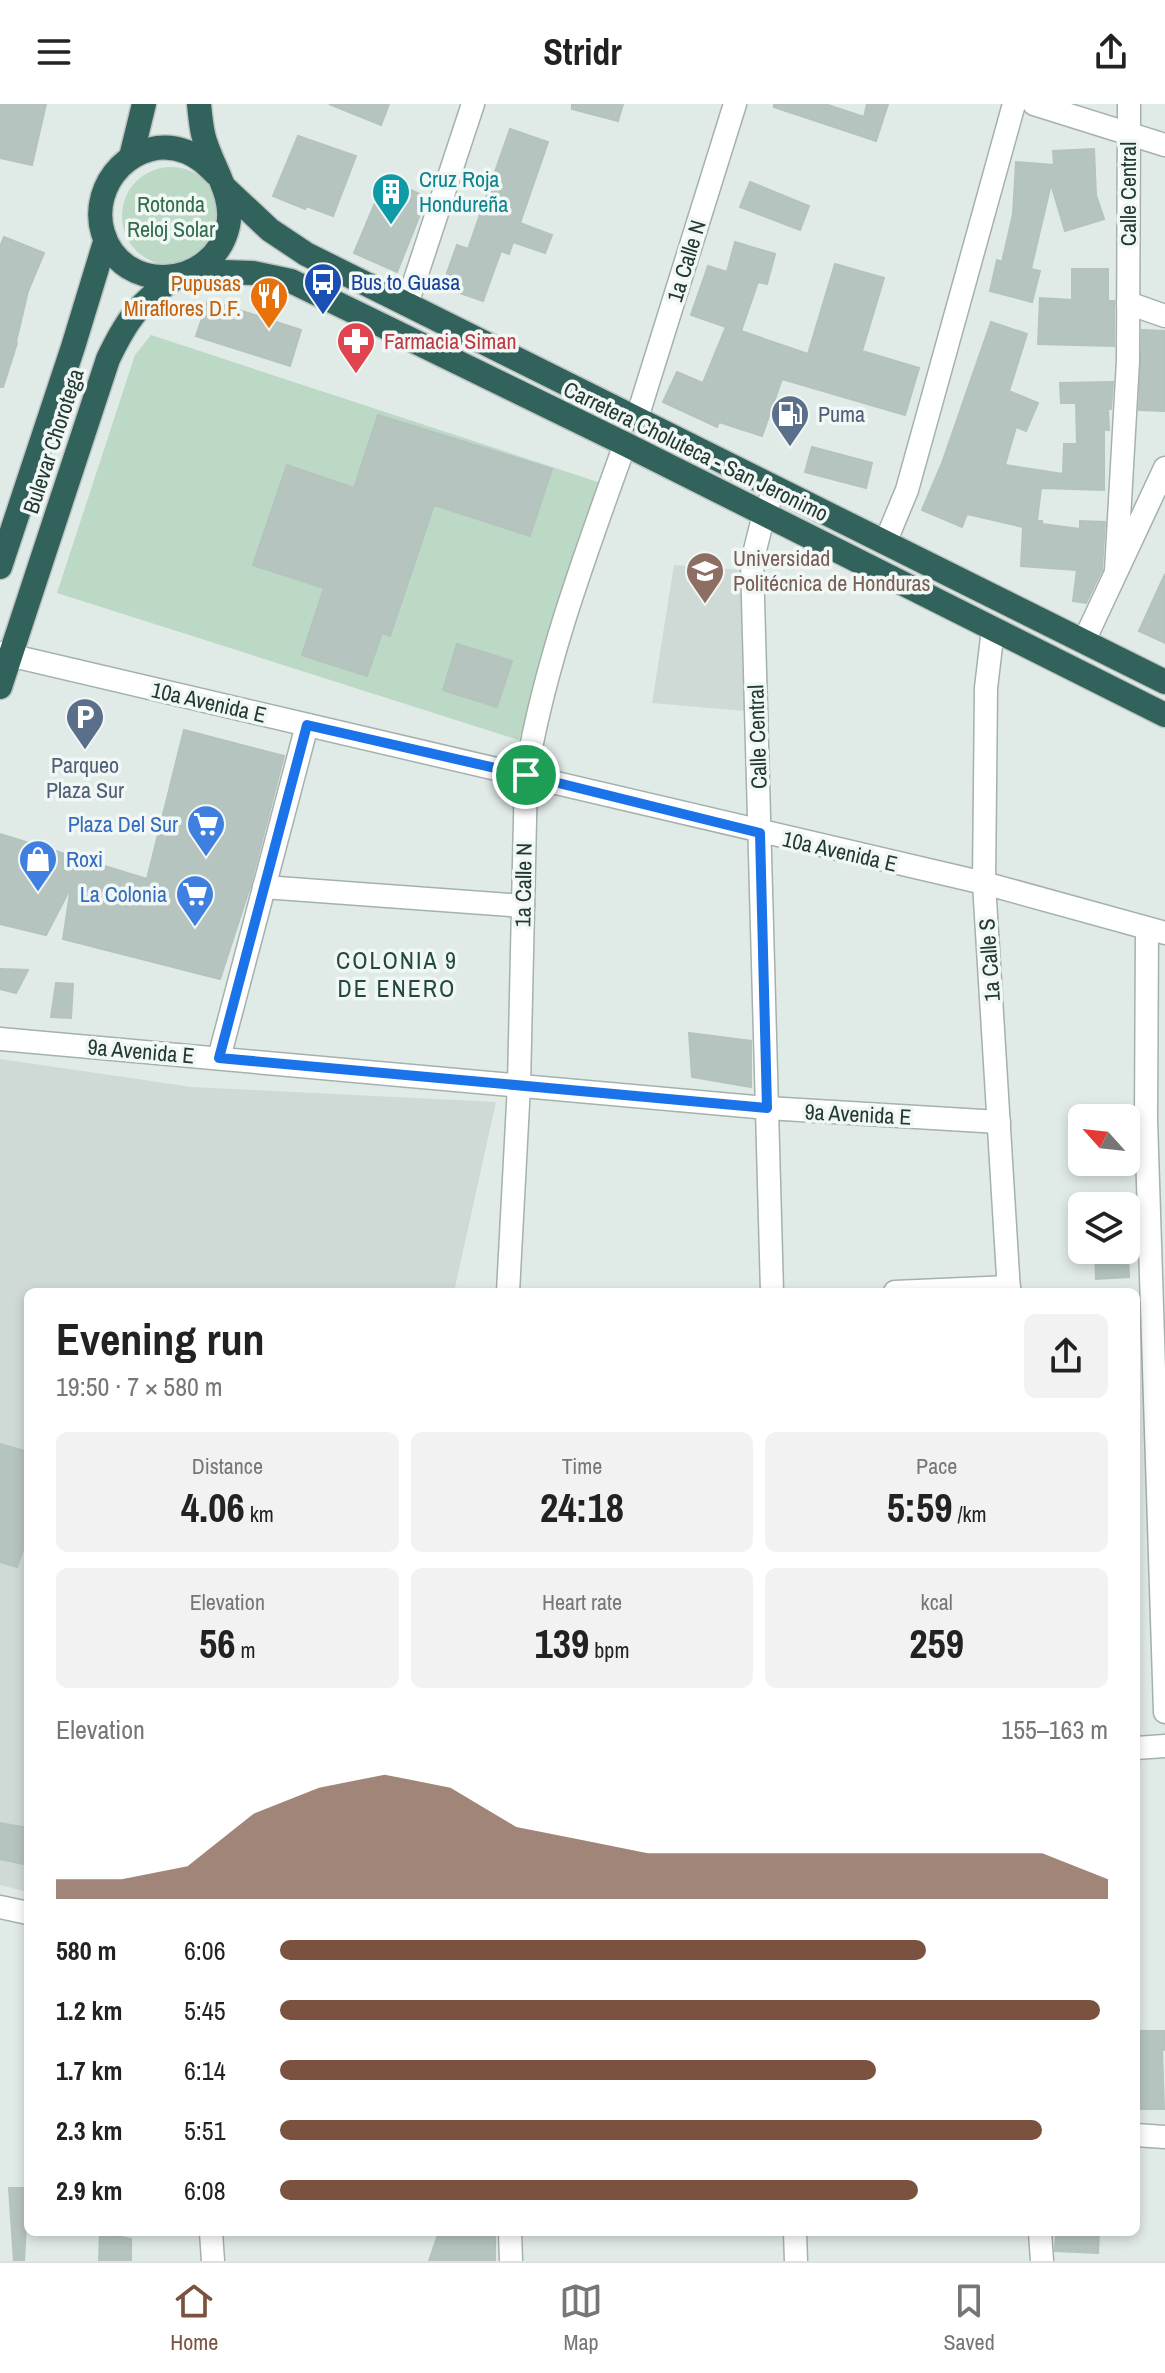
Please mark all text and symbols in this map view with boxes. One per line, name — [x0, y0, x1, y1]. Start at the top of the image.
text: Stridr — [543, 28, 622, 76]
icon: menu — [32, 30, 76, 74]
icon: share — [1089, 30, 1133, 74]
street label: Calle Central — [1113, 142, 1143, 246]
place label: Cruz Roja Hondureña — [419, 164, 508, 219]
building icon: Cruz Roja Hondureña — [370, 171, 412, 226]
park label: Rotonda Reloj Solar — [127, 189, 215, 244]
street label: 1a Calle N — [659, 216, 713, 306]
bus stop icon: Bus to Guasa — [302, 261, 344, 316]
place label: Bus to Guasa — [351, 267, 460, 297]
place label: Pupusas Miraflores D.F. — [124, 268, 241, 323]
restaurant icon: Pupusas Miraflores D.F. — [248, 275, 290, 330]
pharmacy icon: Farmacia Siman — [335, 320, 377, 375]
place label: Farmacia Siman — [384, 326, 516, 356]
street label: Bulevar Chorotega — [15, 365, 91, 517]
street label: Carretera Choluteca - San Jeronimo — [559, 374, 833, 528]
fuel station icon: Puma — [769, 393, 811, 448]
place label: Puma — [818, 399, 865, 429]
place label: Universidad Politécnica de Honduras — [733, 543, 931, 598]
school or university icon: Universidad Politécnica de Honduras — [684, 550, 726, 605]
street label: 10a Avenida E — [149, 674, 269, 730]
street label: Calle Central — [740, 684, 774, 790]
parking icon: Parqueo Plaza Sur — [64, 696, 106, 751]
pin — [492, 741, 560, 809]
place label: Parqueo Plaza Sur — [46, 750, 124, 805]
icon: arrive — [504, 753, 548, 797]
supermarket icon: Plaza Del Sur — [185, 803, 227, 858]
place label: Plaza Del Sur — [68, 809, 178, 839]
street label: 10a Avenida E — [780, 823, 900, 879]
shop icon: Roxi — [17, 838, 59, 893]
street label: 1a Calle N — [507, 843, 539, 927]
place label: Roxi — [66, 844, 103, 874]
supermarket icon: La Colonia — [174, 873, 216, 928]
place label: La Colonia — [80, 879, 167, 909]
street label: 1a Calle S — [971, 917, 1007, 1003]
district label: COLONIA 9 DE ENERO — [336, 944, 458, 1004]
street label: 9a Avenida E — [86, 1031, 196, 1071]
street label: 9a Avenida E — [804, 1096, 912, 1132]
north arrow — [1068, 1104, 1140, 1176]
map controls — [1068, 1104, 1140, 1264]
button: layers — [1068, 1192, 1140, 1264]
text: Evening run — [56, 1309, 265, 1369]
button: share — [1024, 1314, 1108, 1398]
text: 19:50 · 7 × 580 m — [56, 1369, 223, 1404]
text: Distance — [192, 1451, 263, 1481]
text: Time — [562, 1451, 602, 1481]
text: Pace — [916, 1451, 957, 1481]
text: 4.06 — [181, 1481, 245, 1534]
text: 24:18 — [540, 1481, 624, 1534]
text: 5:59 — [887, 1481, 952, 1534]
text: km — [245, 1499, 274, 1529]
text: /km — [952, 1499, 987, 1529]
text: Elevation — [190, 1587, 265, 1617]
text: Heart rate — [542, 1587, 622, 1617]
text: kcal — [921, 1587, 953, 1617]
text: 56 — [199, 1617, 236, 1670]
text: 139 — [535, 1617, 589, 1670]
text: 259 — [909, 1617, 964, 1670]
text: m — [236, 1635, 256, 1665]
text: bpm — [589, 1635, 629, 1665]
text: Elevation — [56, 1712, 145, 1747]
text: 155–163 m — [1001, 1712, 1108, 1747]
text: 580 m — [56, 1933, 116, 1968]
text: 6:06 — [184, 1933, 226, 1968]
text: 1.2 km — [56, 1993, 122, 2028]
text: 5:45 — [184, 1993, 226, 2028]
text: 1.7 km — [56, 2053, 122, 2088]
text: 6:14 — [184, 2053, 226, 2088]
text: 2.3 km — [56, 2113, 122, 2148]
text: 5:51 — [184, 2113, 226, 2148]
text: 2.9 km — [56, 2173, 122, 2208]
text: 6:08 — [184, 2173, 226, 2208]
tab: Home — [170, 2279, 218, 2357]
tab: Map — [559, 2279, 603, 2357]
tab: Saved — [944, 2279, 995, 2357]

